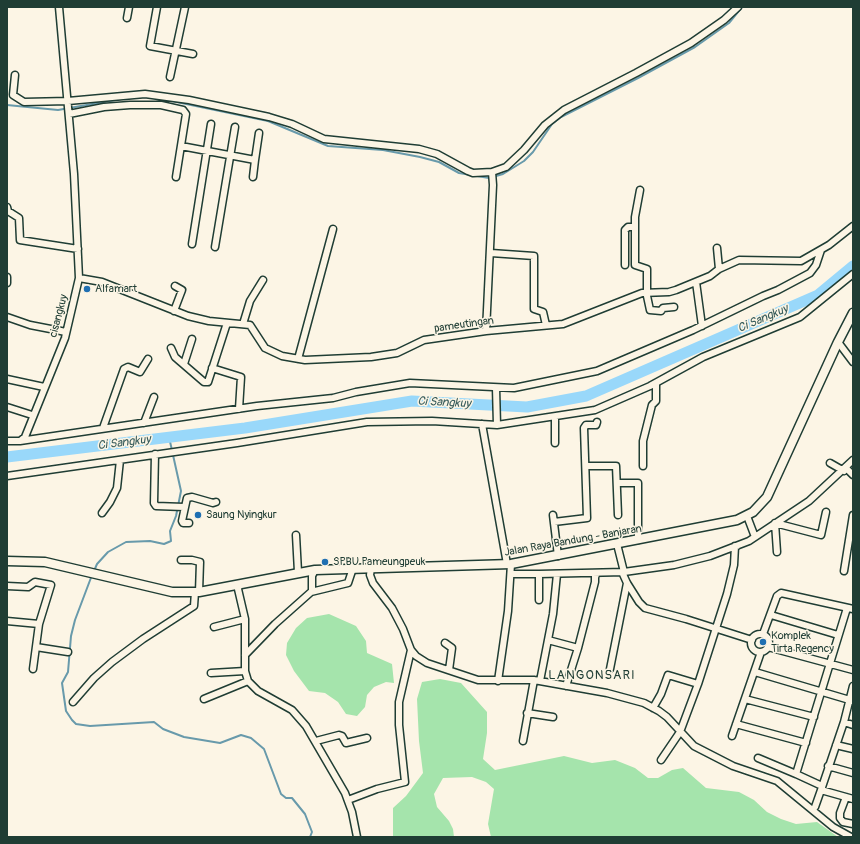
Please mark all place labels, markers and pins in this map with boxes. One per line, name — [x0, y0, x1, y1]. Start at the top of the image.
place label: Alfamart — [95, 282, 137, 296]
marker: Alfamart — [82, 284, 92, 294]
place label: Saung Nyingkur — [206, 508, 277, 522]
marker: Saung Nyingkur — [193, 510, 203, 520]
place label: SPBU Pameungpeuk — [333, 555, 425, 569]
marker: SPBU Pameungpeuk — [320, 557, 330, 567]
place label: Komplek Tirta Regency — [771, 629, 834, 655]
marker: Komplek Tirta Regency — [758, 637, 768, 647]

